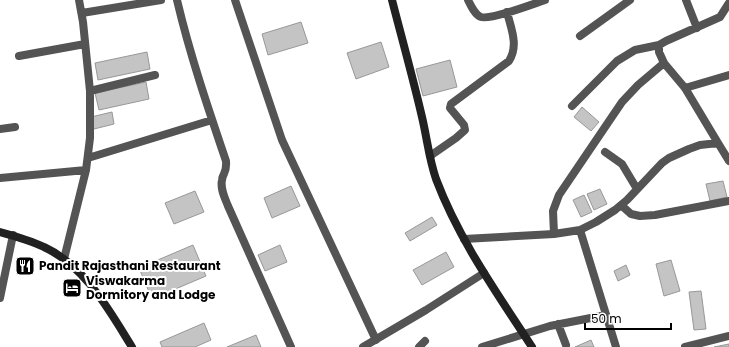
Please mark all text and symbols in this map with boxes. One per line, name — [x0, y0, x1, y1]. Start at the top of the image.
restaurant icon: Pandit Rajasthani Restaurant — [14, 255, 36, 277]
place label: Pandit Rajasthani Restaurant — [39, 257, 221, 274]
place label: Viswakarma Dormitory and Lodge — [86, 272, 216, 303]
hotel icon: Viswakarma Dormitory and Lodge — [61, 277, 83, 299]
scale bar — [585, 305, 671, 331]
text: 50 m — [591, 310, 622, 327]

